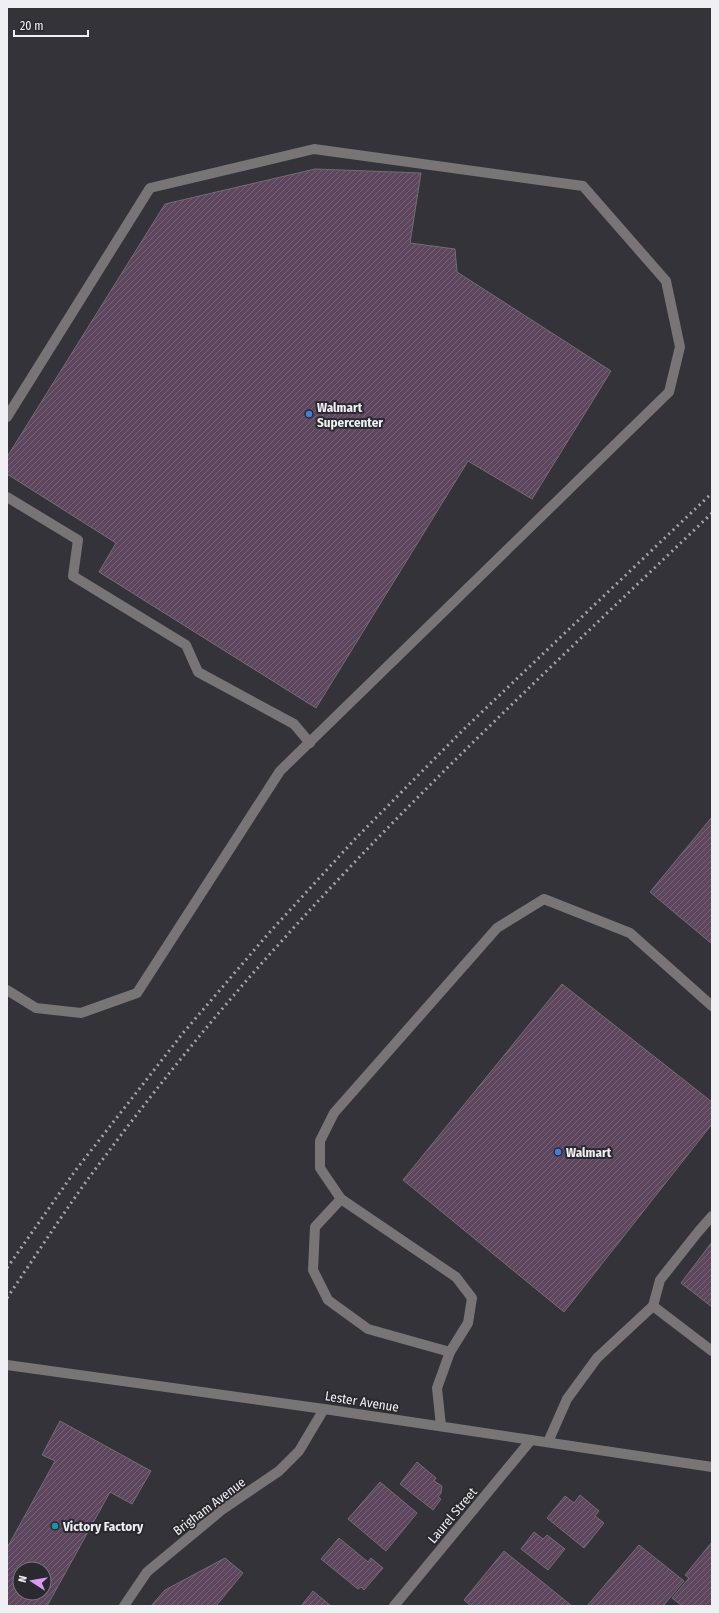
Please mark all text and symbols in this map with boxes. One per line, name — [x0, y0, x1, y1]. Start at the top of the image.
scale bar — [14, 12, 88, 38]
text: 20 m — [20, 19, 44, 33]
place label: Walmart Supercenter — [317, 400, 383, 430]
marker: Walmart Supercenter — [304, 409, 314, 419]
place label: Walmart — [566, 1145, 612, 1160]
marker: Walmart — [553, 1147, 563, 1157]
street label: Lester Avenue — [324, 1388, 400, 1415]
street label: Brigham Avenue — [170, 1474, 248, 1538]
street label: Laurel Street — [425, 1484, 480, 1546]
place label: Victory Factory — [62, 1519, 144, 1534]
marker: Victory Factory — [50, 1521, 60, 1531]
north arrow — [12, 1561, 52, 1601]
text: N — [16, 1574, 30, 1584]

